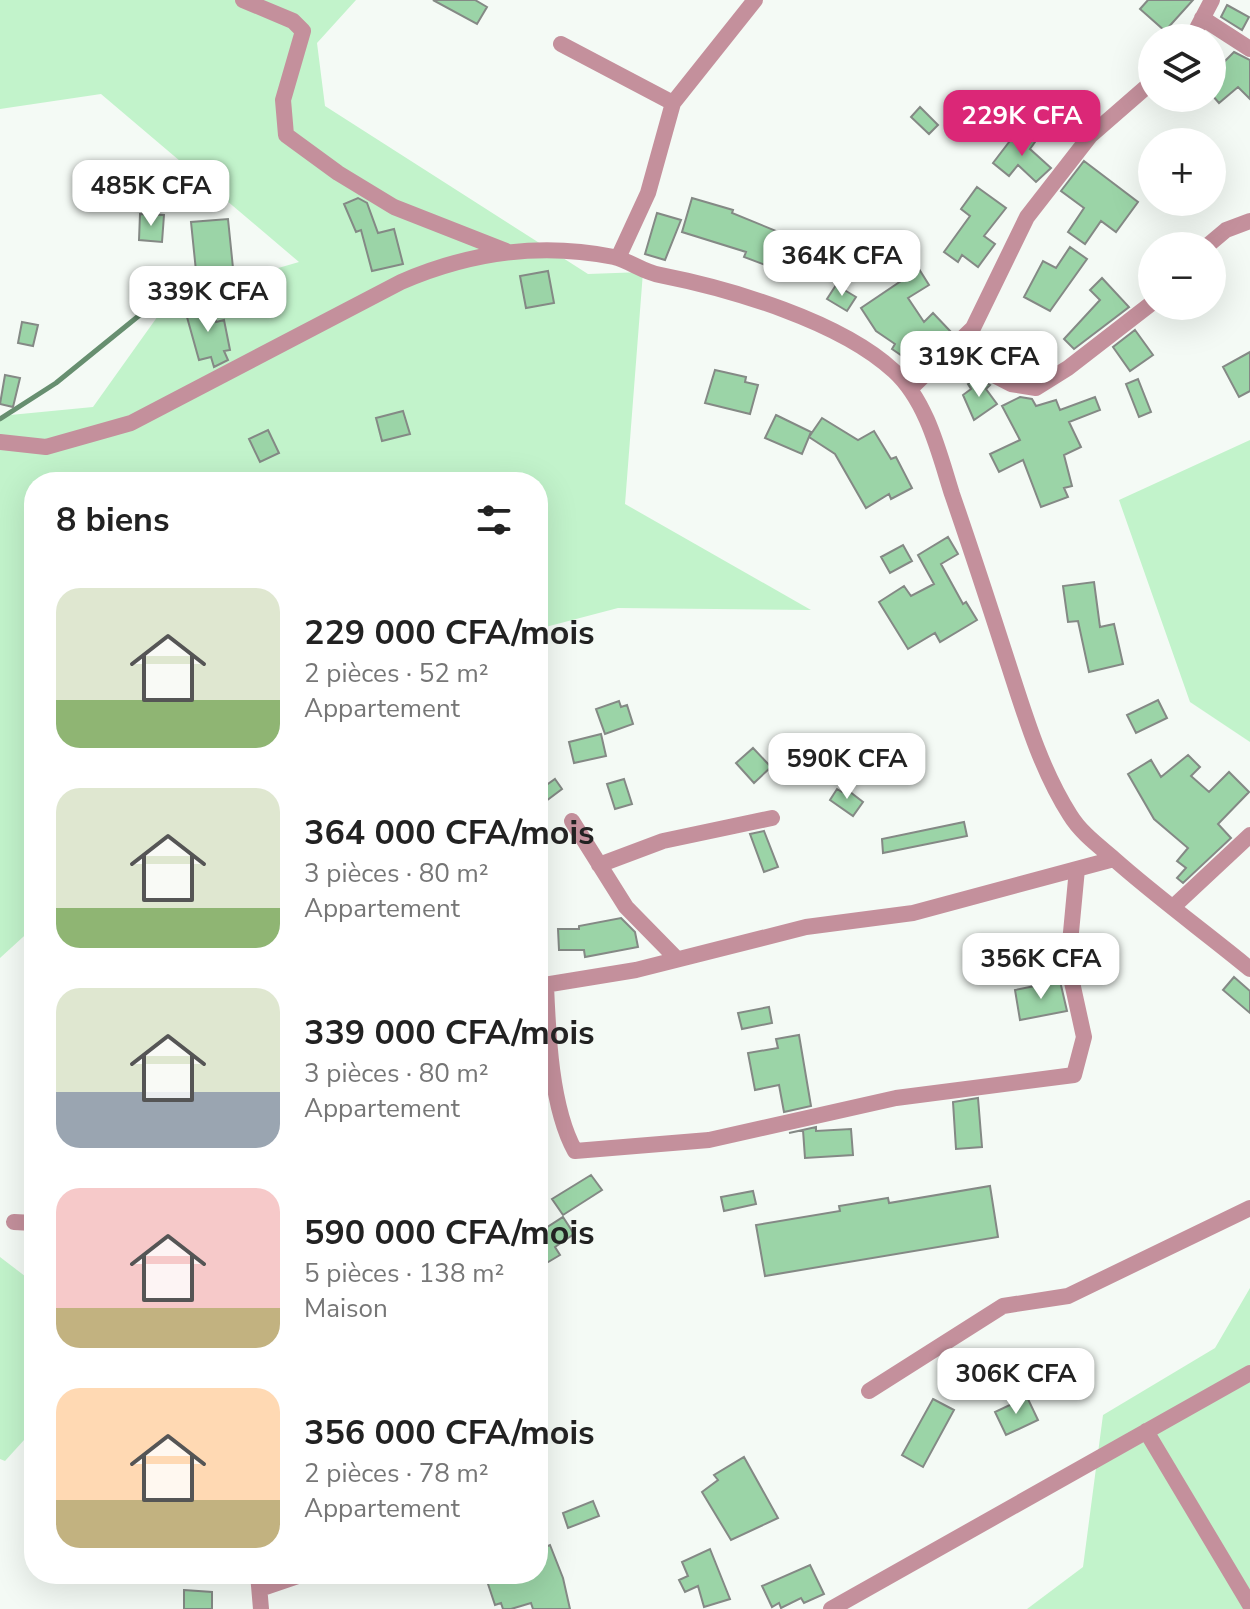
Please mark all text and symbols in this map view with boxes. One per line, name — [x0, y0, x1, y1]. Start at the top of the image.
map controls — [1138, 24, 1226, 320]
button: layers — [1138, 24, 1226, 112]
pin: 229K CFA — [939, 90, 1105, 158]
text: 229K CFA — [961, 98, 1083, 133]
button: + — [1138, 128, 1226, 216]
pin: 485K CFA — [68, 160, 234, 228]
text: 485K CFA — [90, 168, 212, 203]
pin: 364K CFA — [759, 230, 925, 298]
button: − — [1138, 232, 1226, 320]
text: 364K CFA — [781, 238, 903, 273]
pin: 339K CFA — [125, 266, 291, 334]
text: 339K CFA — [147, 274, 269, 309]
pin: 319K CFA — [896, 331, 1062, 399]
text: 319K CFA — [918, 339, 1040, 374]
text: 8 biens — [56, 497, 170, 543]
icon: filters — [472, 498, 516, 542]
text: 229 000 CFA/mois — [304, 610, 595, 656]
icon: home — [120, 620, 216, 716]
text: 2 pièces · 52 m² — [304, 656, 489, 691]
text: Appartement — [304, 691, 460, 726]
pin: 590K CFA — [764, 733, 930, 801]
text: 590K CFA — [786, 741, 908, 776]
text: 364 000 CFA/mois — [304, 810, 595, 856]
icon: home — [120, 820, 216, 916]
text: 3 pièces · 80 m² — [304, 856, 489, 891]
text: Appartement — [304, 891, 460, 926]
pin: 356K CFA — [958, 933, 1124, 1001]
text: 356K CFA — [980, 941, 1102, 976]
text: 339 000 CFA/mois — [304, 1010, 595, 1056]
icon: home — [120, 1020, 216, 1116]
text: 3 pièces · 80 m² — [304, 1056, 489, 1091]
text: Appartement — [304, 1091, 460, 1126]
text: 590 000 CFA/mois — [304, 1210, 595, 1256]
icon: home — [120, 1220, 216, 1316]
text: 5 pièces · 138 m² — [304, 1256, 504, 1291]
text: Maison — [304, 1291, 388, 1326]
pin: 306K CFA — [933, 1348, 1099, 1416]
text: 306K CFA — [955, 1356, 1077, 1391]
text: 356 000 CFA/mois — [304, 1410, 595, 1456]
icon: home — [120, 1420, 216, 1516]
text: 2 pièces · 78 m² — [304, 1456, 489, 1491]
text: Appartement — [304, 1491, 460, 1526]

